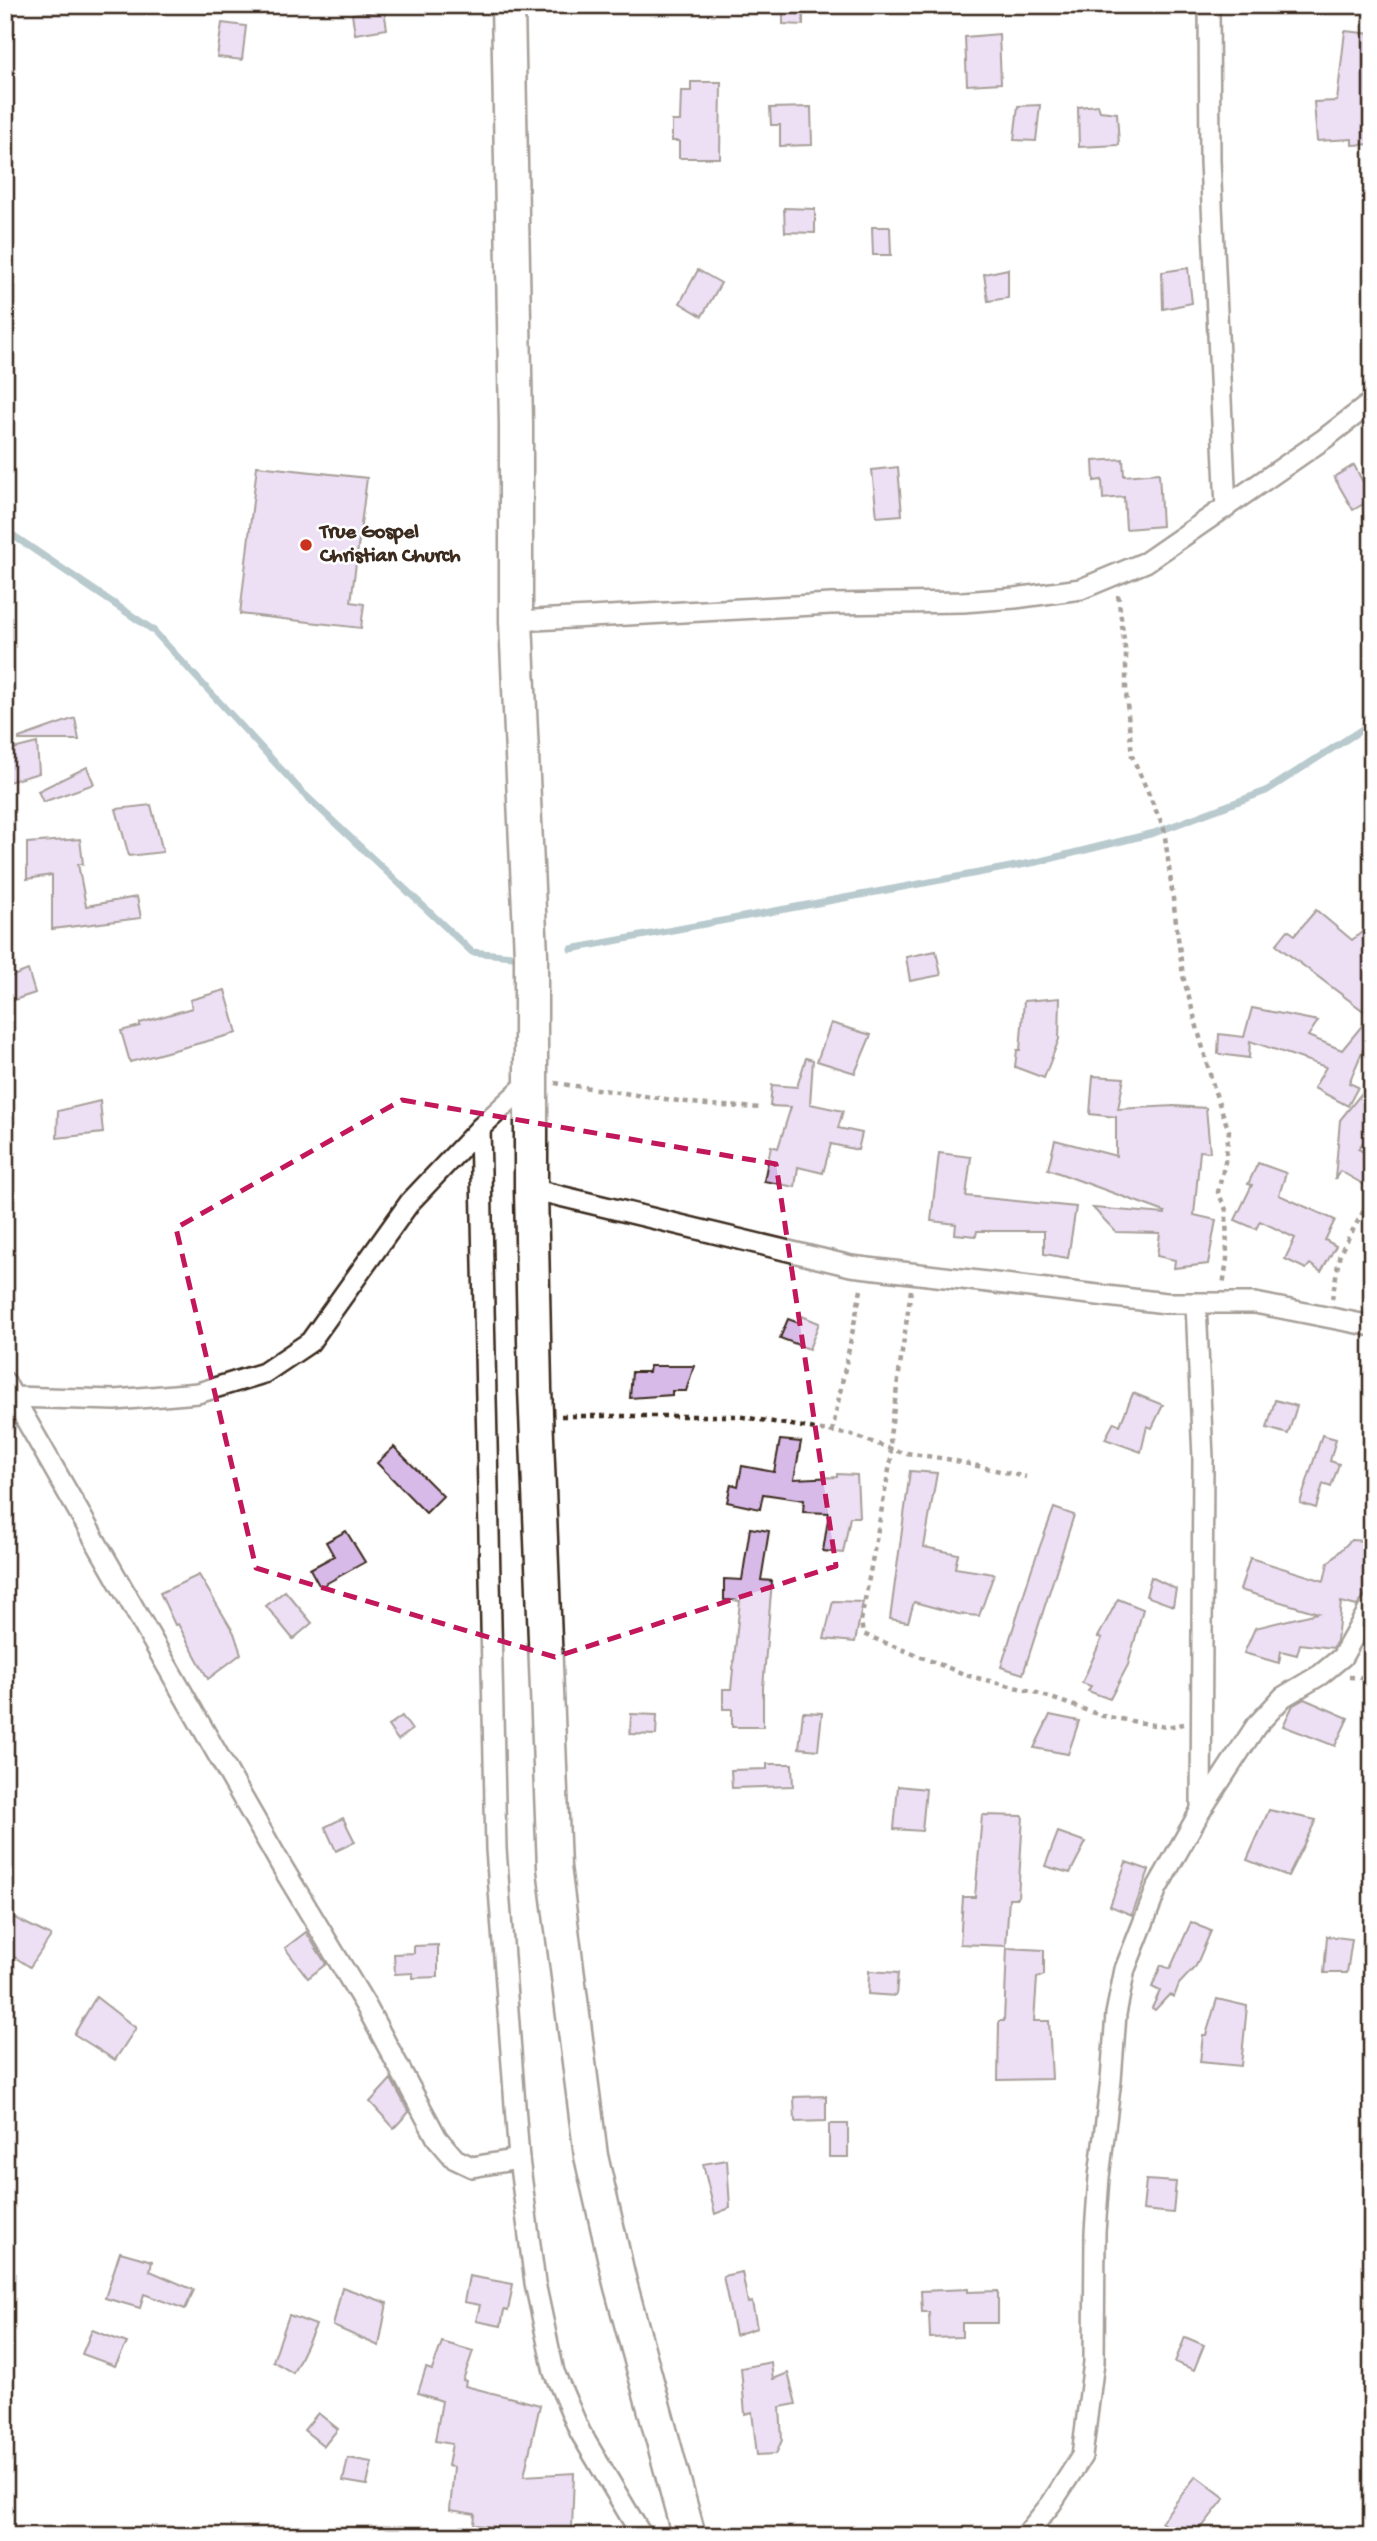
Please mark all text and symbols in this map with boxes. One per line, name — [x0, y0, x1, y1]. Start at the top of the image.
place label: True Gospel Christian Church — [318, 521, 461, 570]
marker: True Gospel Christian Church — [298, 537, 314, 553]

